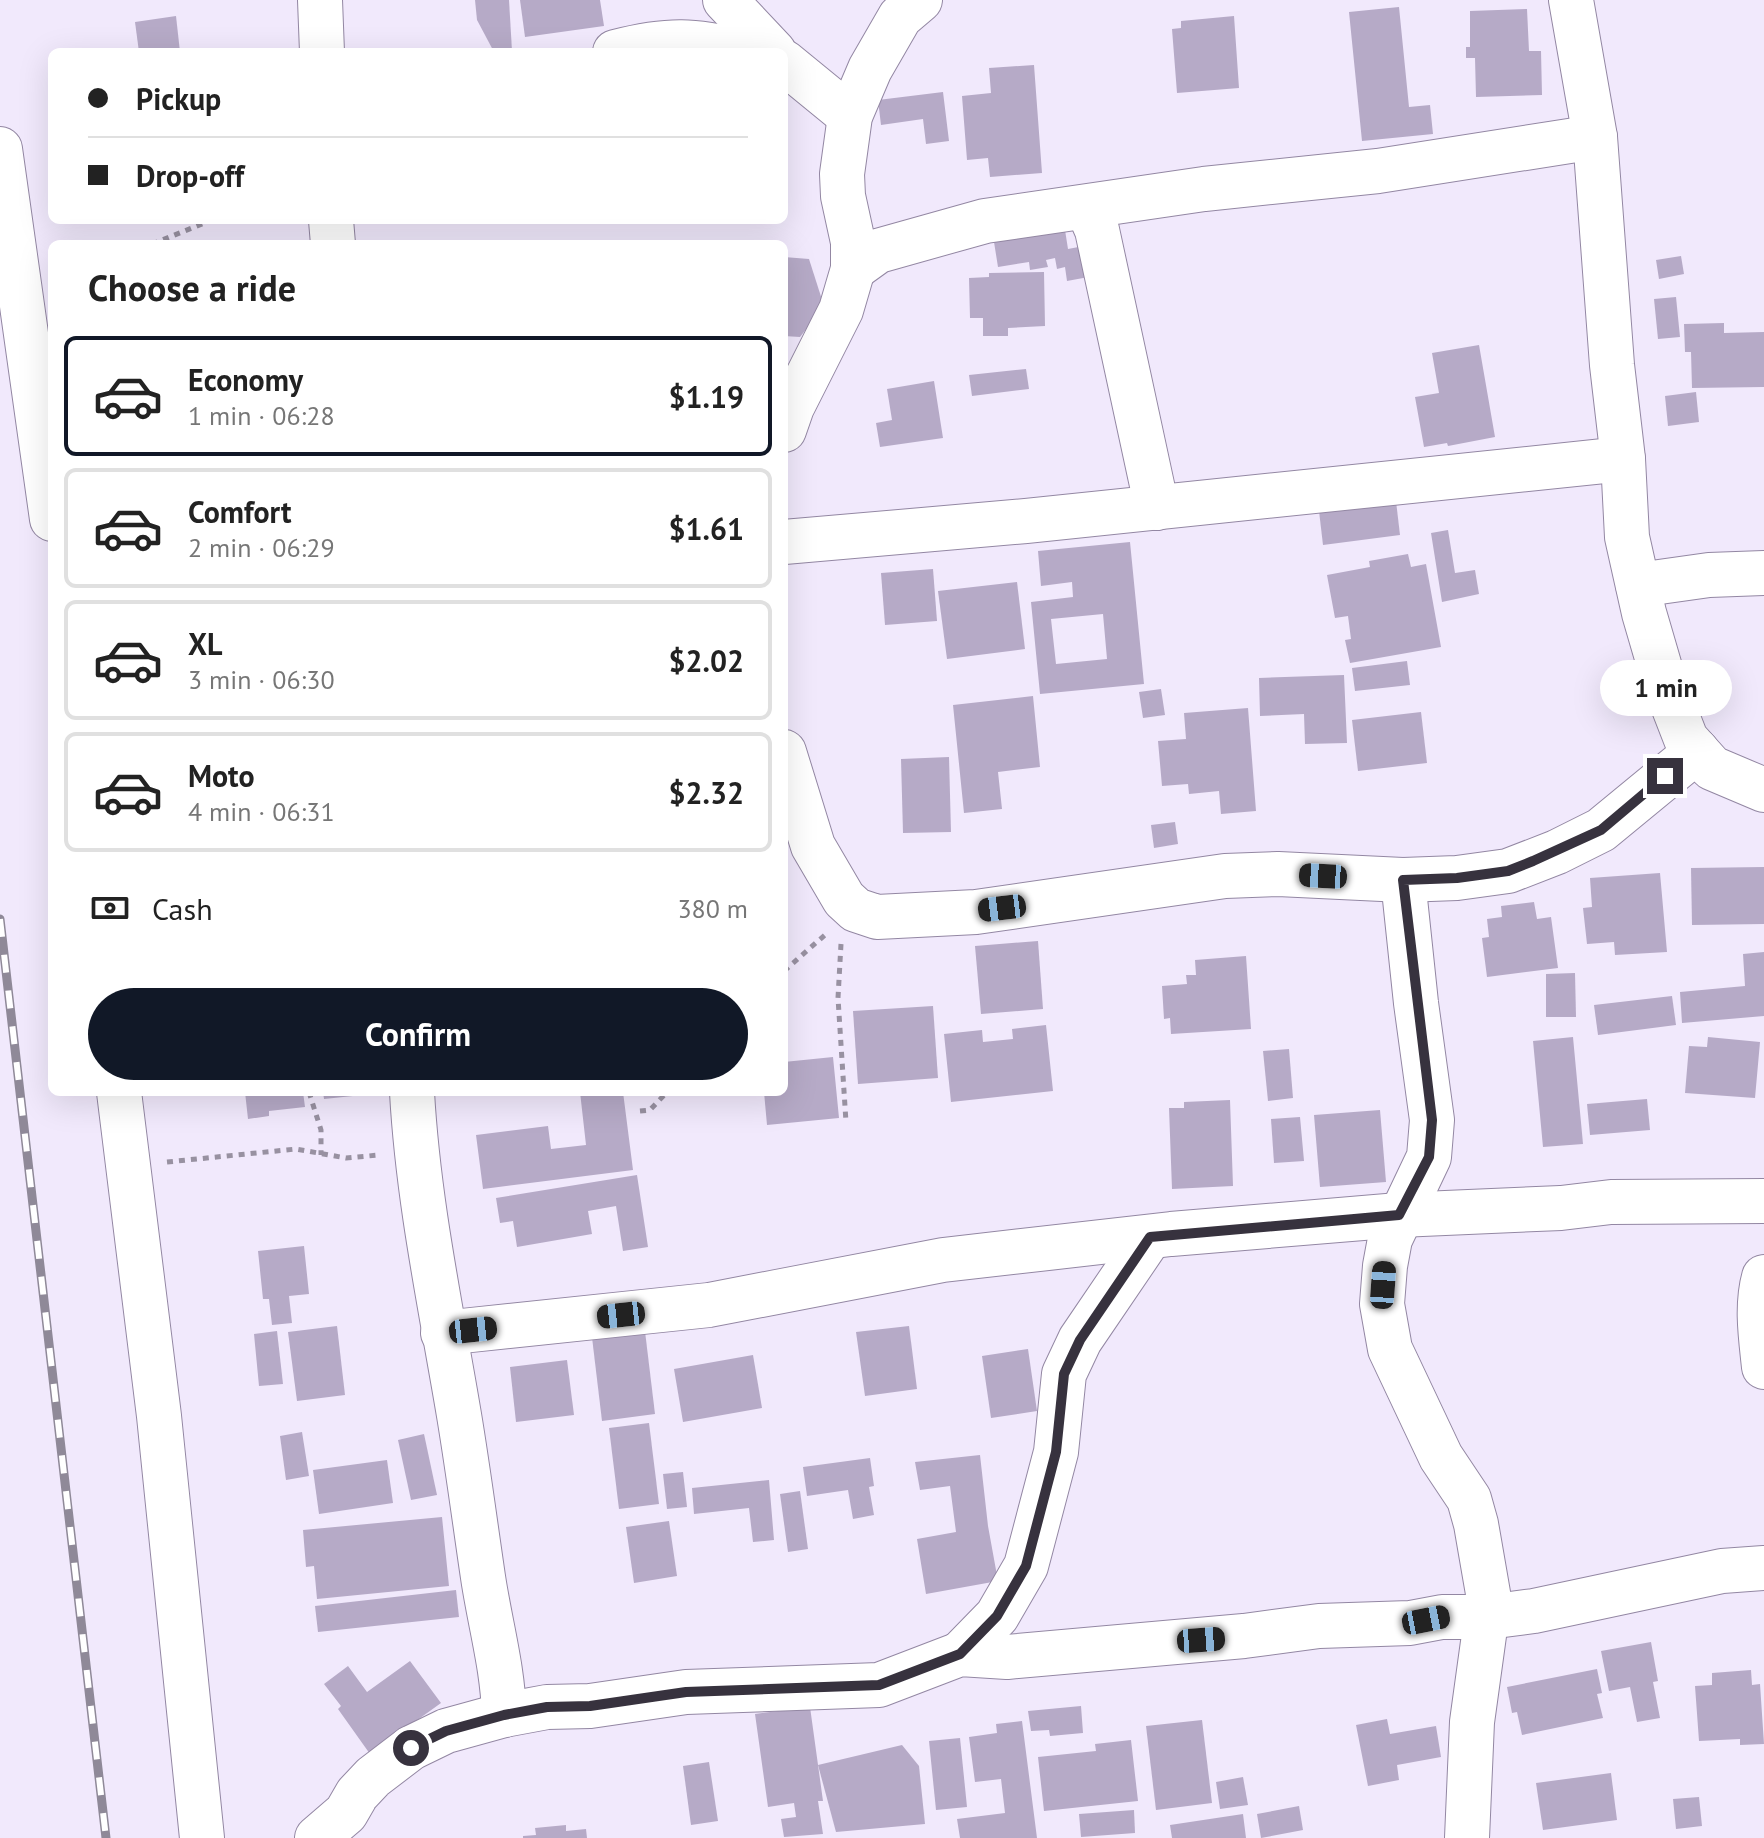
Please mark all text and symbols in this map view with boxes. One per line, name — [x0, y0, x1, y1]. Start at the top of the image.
text: Pickup — [136, 79, 221, 118]
text: Drop-off — [136, 156, 244, 195]
text: Choose a ride — [88, 264, 296, 311]
icon: car — [92, 360, 164, 432]
text: Economy — [188, 360, 303, 399]
text: $1.19 — [669, 377, 744, 416]
text: 1 min · 06:28 — [188, 399, 335, 432]
icon: car — [92, 492, 164, 564]
text: Comfort — [188, 492, 291, 531]
text: $1.61 — [669, 509, 744, 548]
text: 2 min · 06:29 — [188, 531, 335, 564]
icon: car — [92, 624, 164, 696]
text: XL — [188, 624, 222, 663]
text: $2.02 — [669, 641, 744, 680]
callout: 1 min — [1599, 660, 1731, 716]
text: 3 min · 06:30 — [188, 663, 335, 696]
text: 1 min — [1634, 671, 1698, 704]
icon: car — [92, 756, 164, 828]
text: Moto — [188, 756, 255, 795]
route end — [1647, 758, 1683, 794]
text: $2.32 — [669, 773, 744, 812]
text: 4 min · 06:31 — [188, 795, 335, 828]
car — [1298, 863, 1348, 889]
icon: cash — [88, 886, 132, 930]
text: Cash — [152, 889, 213, 928]
text: 380 m — [677, 892, 748, 925]
car — [977, 893, 1027, 923]
button: Confirm — [88, 988, 748, 1080]
car — [1369, 1260, 1397, 1310]
car — [596, 1301, 646, 1329]
car — [448, 1316, 498, 1344]
car — [1400, 1604, 1452, 1636]
car — [1176, 1626, 1226, 1654]
route start — [393, 1730, 429, 1766]

